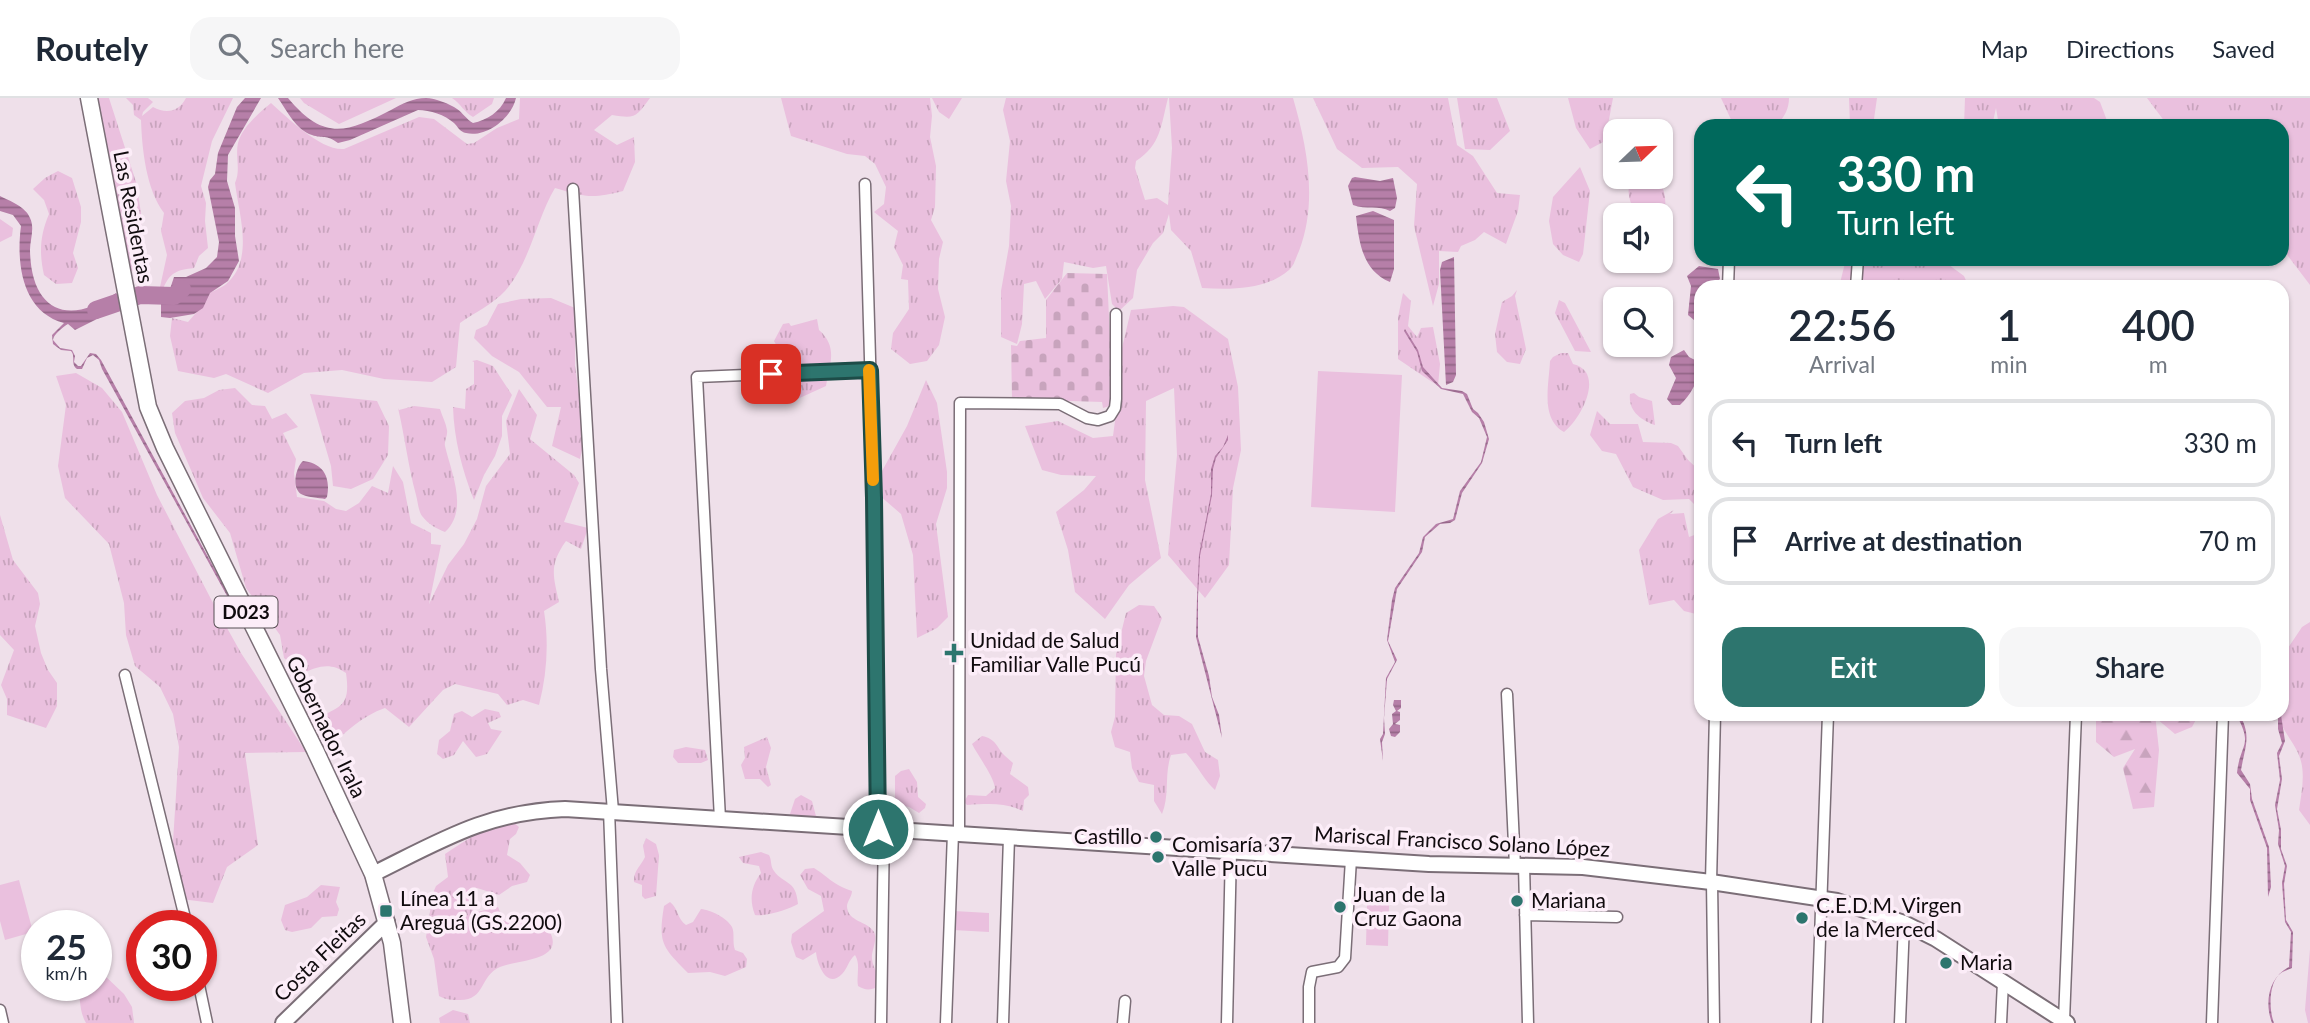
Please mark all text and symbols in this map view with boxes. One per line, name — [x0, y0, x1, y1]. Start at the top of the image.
search box — [190, 17, 680, 80]
text: Routely — [35, 28, 148, 68]
icon: search — [214, 29, 252, 67]
text: Search here — [270, 32, 404, 64]
text: Map — [1981, 34, 2028, 63]
text: Directions — [2066, 34, 2174, 63]
text: Saved — [2212, 34, 2275, 63]
north arrow — [1603, 119, 1673, 189]
map controls — [1603, 119, 1673, 357]
text: 330 m — [1837, 144, 1975, 202]
icon: left — [1722, 147, 1813, 238]
street label: Las Residentas — [109, 148, 160, 285]
button: sound — [1603, 203, 1673, 273]
text: Turn left — [1837, 203, 1954, 242]
button: search — [1603, 287, 1673, 357]
text: 22:56 — [1788, 300, 1896, 350]
text: 1 — [1997, 300, 2021, 350]
text: 400 — [2122, 300, 2195, 350]
pin — [741, 344, 801, 404]
text: Arrival — [1809, 350, 1875, 378]
text: min — [1990, 350, 2028, 378]
text: m — [2149, 350, 2168, 378]
icon: arrive — [752, 355, 790, 393]
icon: left — [1726, 424, 1764, 462]
text: Turn left — [1785, 427, 1882, 459]
text: 330 m — [2184, 427, 2257, 459]
icon: arrive — [1726, 522, 1764, 560]
text: Arrive at destination — [1785, 525, 2022, 557]
text: 70 m — [2199, 525, 2257, 557]
road number: D023 — [215, 597, 278, 628]
place label: Unidad de Salud Familiar Valle Pucú — [970, 627, 1141, 676]
button: Exit — [1722, 627, 1985, 707]
button: Share — [1999, 627, 2261, 707]
marker: Unidad de Salud Familiar Valle Pucú — [944, 643, 964, 663]
street label: Gobernador Irala — [282, 651, 373, 801]
position arrow — [841, 792, 915, 866]
street label: Mariscal Francisco Solano López — [1314, 820, 1611, 861]
place label: Castillo — [1074, 823, 1142, 848]
marker: Castillo — [1148, 829, 1164, 845]
place label: Comisaría 37 Valle Pucu — [1172, 831, 1292, 880]
marker: Comisaría 37 Valle Pucu — [1150, 849, 1166, 865]
place label: Juan de la Cruz Gaona — [1354, 881, 1462, 930]
place label: Línea 11 a Areguá (GS.2200) — [400, 885, 562, 934]
place label: Mariana — [1531, 887, 1606, 912]
place label: C.E.D.M. Virgen de la Merced — [1816, 892, 1962, 941]
marker: Mariana — [1509, 893, 1525, 909]
marker: Juan de la Cruz Gaona — [1332, 899, 1348, 915]
marker: Línea 11 a Areguá (GS.2200) — [378, 903, 394, 919]
street label: Costa Fleitas — [268, 906, 370, 1006]
speed limit sign: 30 — [126, 910, 217, 1001]
marker: C.E.D.M. Virgen de la Merced — [1794, 910, 1810, 926]
text: 25 — [46, 925, 87, 967]
place label: Maria — [1960, 949, 2013, 974]
marker: Maria — [1938, 955, 1954, 971]
text: km/h — [45, 962, 88, 984]

